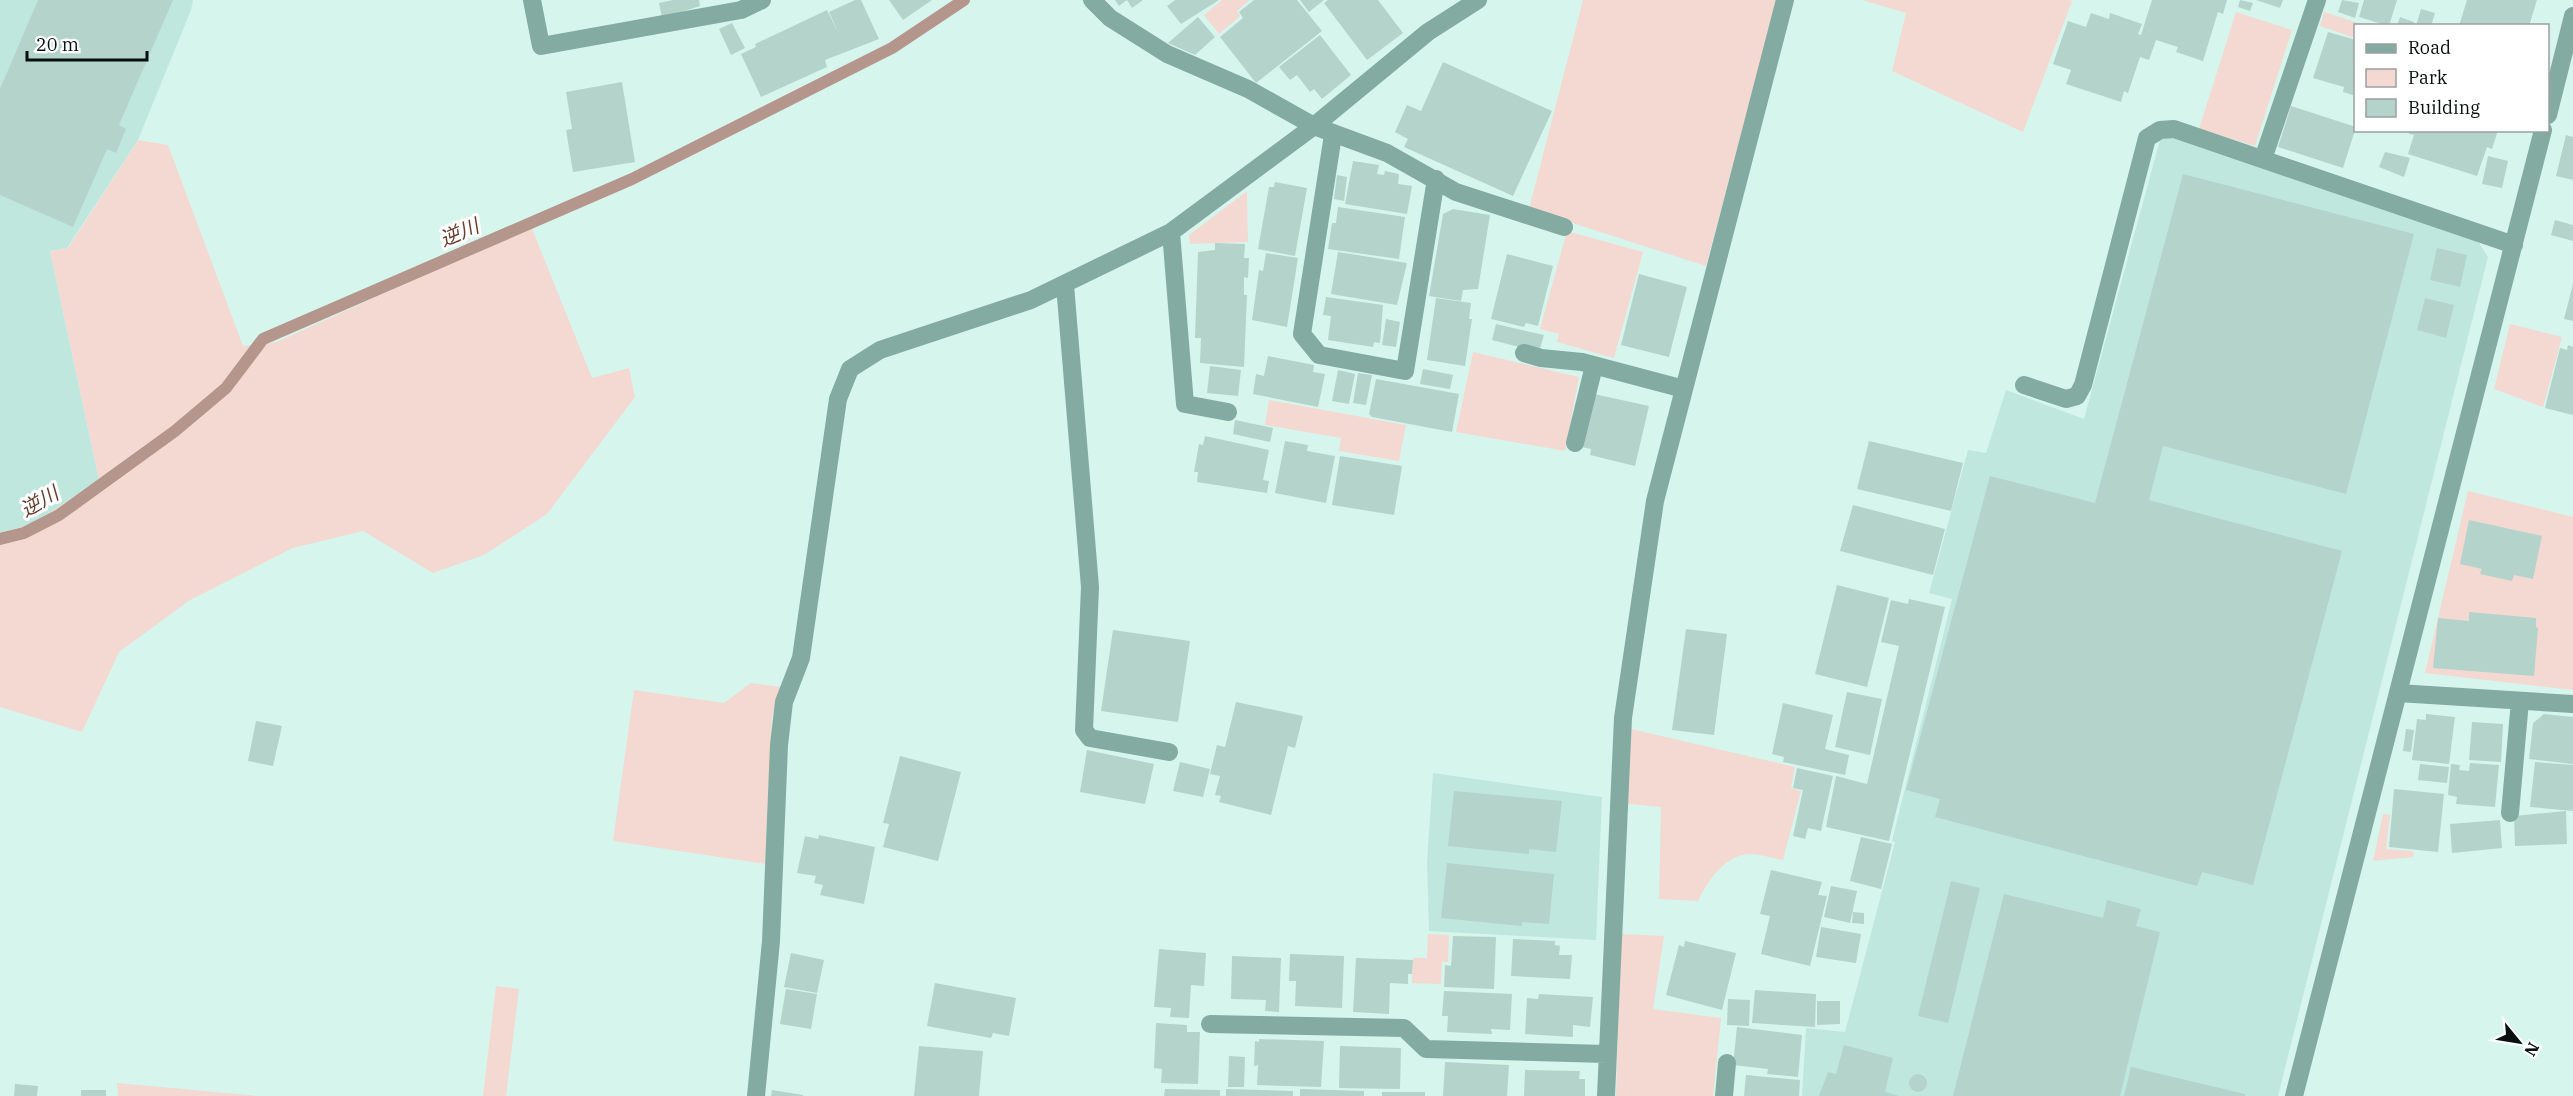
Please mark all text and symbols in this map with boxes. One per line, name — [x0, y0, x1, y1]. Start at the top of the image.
scale bar — [27, 24, 147, 62]
legend — [2354, 24, 2549, 132]
text: 20 m — [36, 33, 79, 56]
text: Road — [2408, 36, 2451, 59]
text: Park — [2408, 66, 2448, 89]
text: Building — [2408, 96, 2480, 119]
water label: 逆川 — [435, 211, 485, 252]
water label: 逆川 — [15, 478, 65, 523]
north arrow — [2489, 1012, 2549, 1072]
text: N — [2520, 1039, 2544, 1060]

